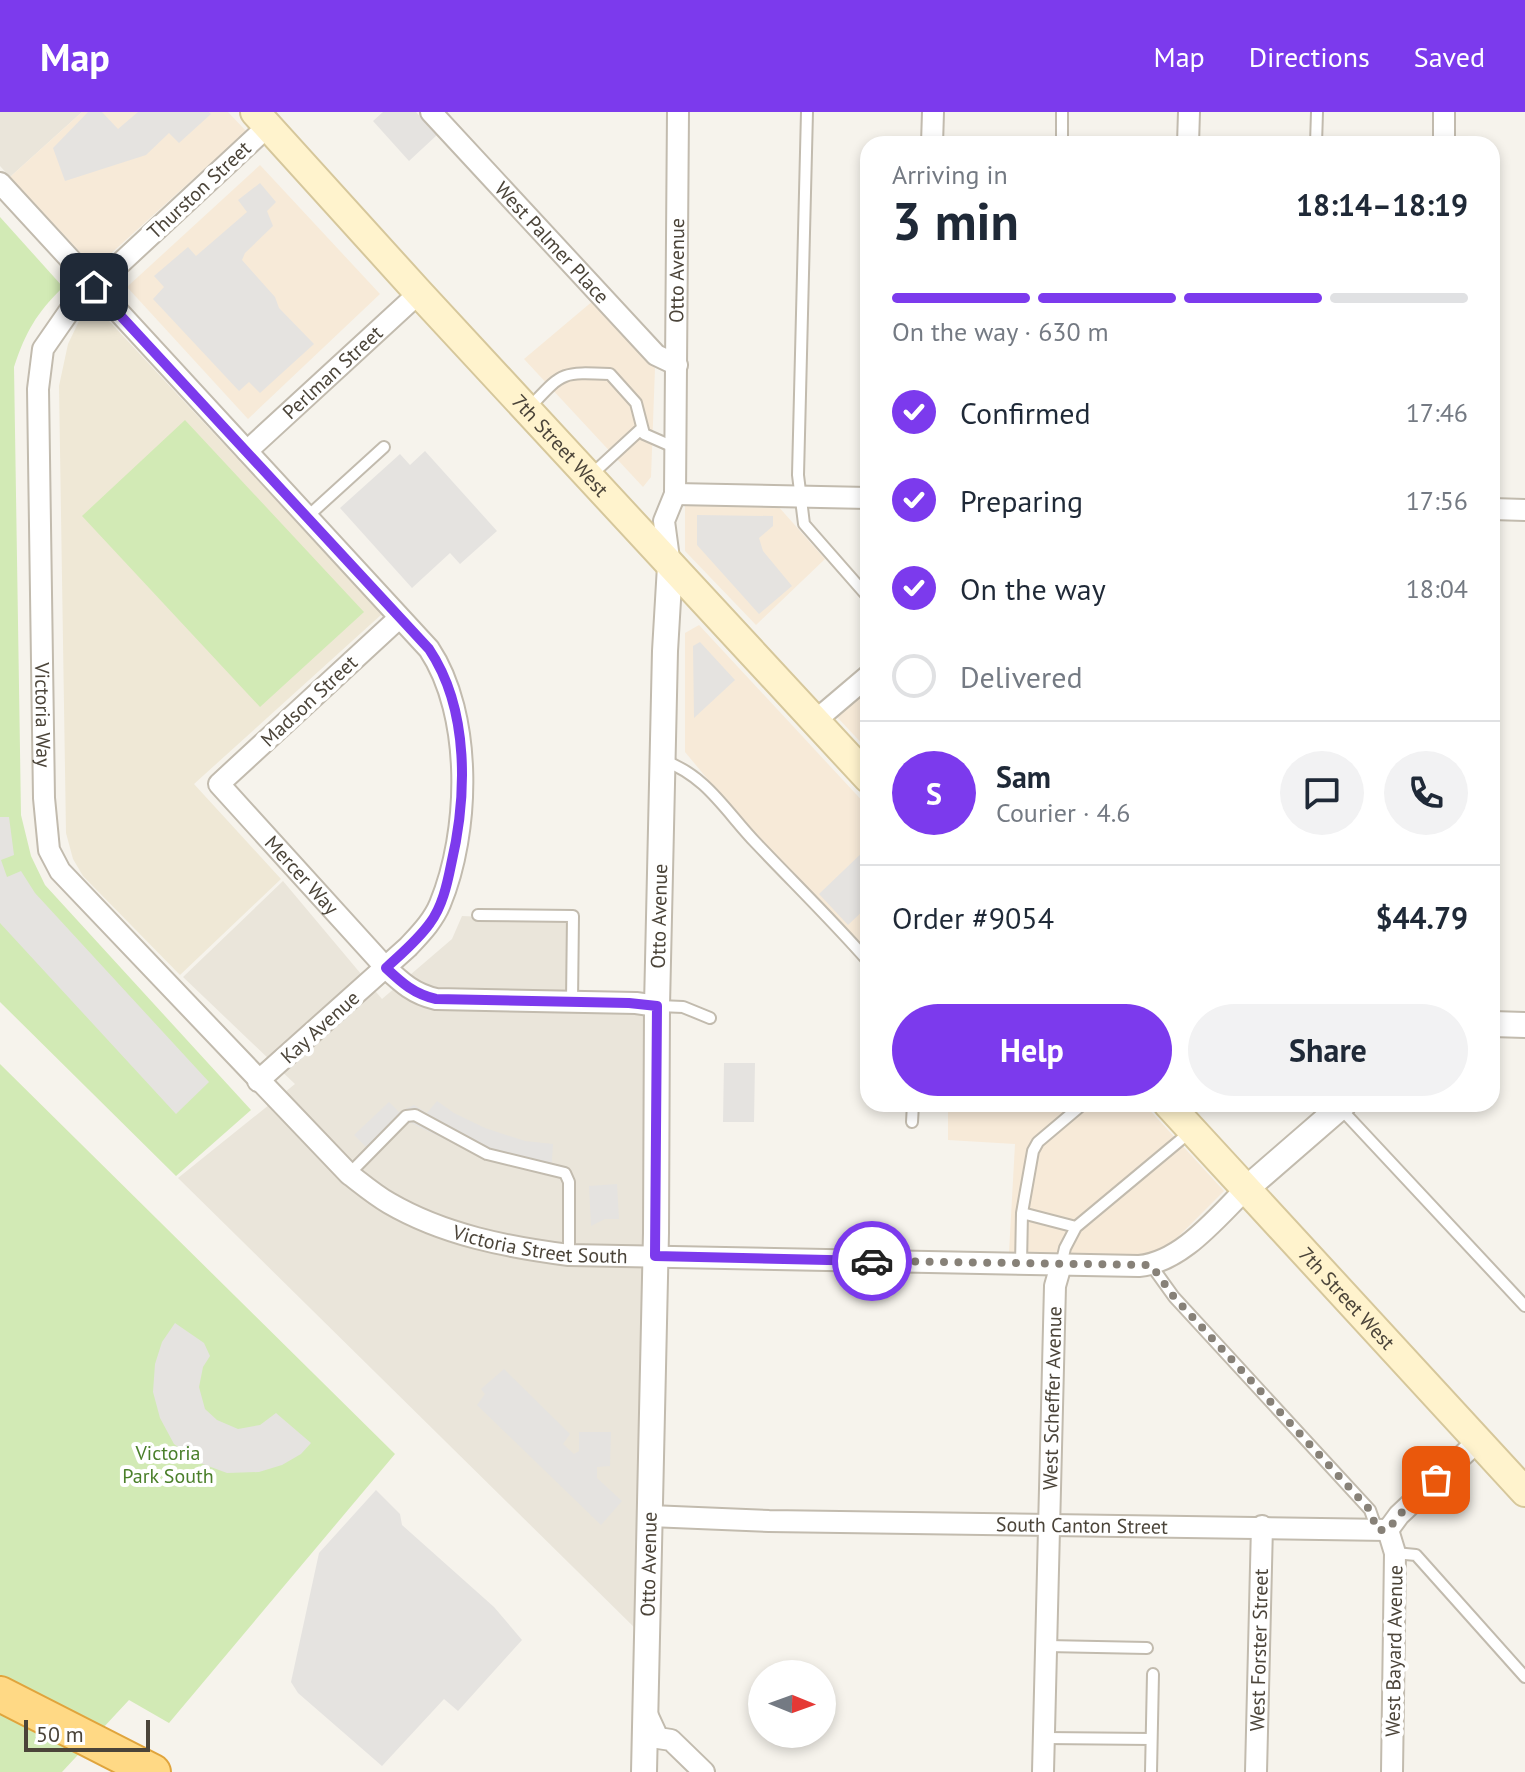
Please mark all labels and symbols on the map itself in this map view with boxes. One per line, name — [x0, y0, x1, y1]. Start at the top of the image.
street label: Thurston Street — [142, 135, 257, 245]
street label: West Palmer Place — [489, 176, 615, 309]
street label: Otto Avenue — [663, 218, 690, 323]
pin — [60, 253, 128, 321]
street label: Perlman Street — [277, 320, 388, 425]
street label: 7th Street West — [506, 389, 614, 502]
street label: Madson Street — [255, 649, 363, 752]
street label: Victoria Way — [29, 661, 57, 768]
street label: Mercer Way — [259, 830, 345, 921]
street label: Otto Avenue — [645, 863, 673, 969]
street label: Kay Avenue — [275, 985, 365, 1069]
street label: Victoria Street South — [449, 1219, 628, 1269]
courier — [832, 1221, 912, 1301]
street label: 7th Street West — [1293, 1241, 1401, 1355]
street label: West Scheffer Avenue — [1037, 1306, 1067, 1490]
park label: Victoria Park South — [122, 1440, 214, 1489]
pin — [1402, 1446, 1470, 1514]
street label: Otto Avenue — [634, 1511, 663, 1617]
street label: South Canton Street — [996, 1511, 1168, 1540]
street label: West Bayard Avenue — [1380, 1565, 1408, 1737]
street label: West Forster Street — [1244, 1568, 1274, 1732]
north arrow — [748, 1660, 836, 1748]
scale bar — [24, 1716, 150, 1752]

